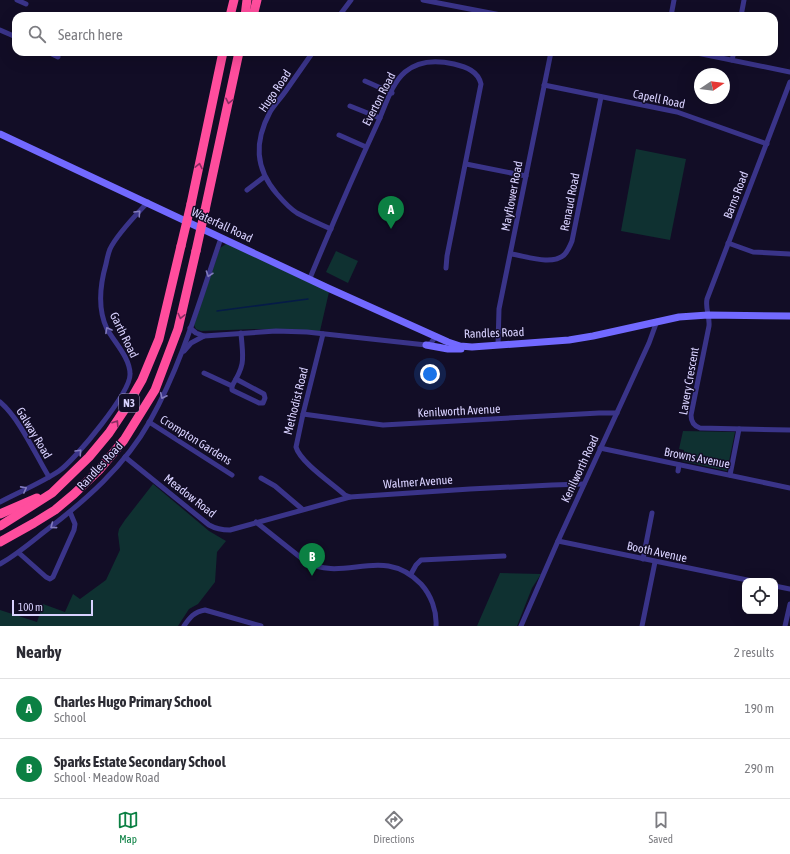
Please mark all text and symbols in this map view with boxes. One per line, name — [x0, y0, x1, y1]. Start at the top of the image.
search box — [12, 12, 778, 56]
icon: search — [26, 23, 48, 45]
text: Search here — [58, 26, 123, 43]
street label: Hugo Road — [256, 67, 294, 115]
north arrow — [694, 68, 730, 104]
street label: Everton Road — [360, 70, 398, 128]
street label: Capell Road — [632, 87, 686, 111]
one-way arrow — [226, 98, 234, 104]
street label: Mayflower Road — [498, 160, 526, 232]
one-way arrow — [195, 163, 203, 169]
street label: Barns Road — [721, 169, 751, 221]
street label: Renaud Road — [558, 172, 582, 232]
pin: A — [378, 196, 404, 229]
street label: Waterfall Road — [189, 205, 255, 245]
one-way arrow — [133, 210, 141, 218]
one-way arrow — [205, 271, 213, 278]
street label: Garth Road — [107, 310, 141, 360]
one-way arrow — [178, 313, 186, 320]
street label: Randles Road — [464, 325, 524, 341]
one-way arrow — [106, 327, 113, 334]
street label: Lavery Crescent — [676, 346, 702, 416]
your location — [420, 364, 440, 384]
street label: Methodist Road — [281, 366, 311, 436]
one-way arrow — [160, 392, 168, 399]
road number: N3 — [119, 394, 139, 412]
street label: Kenilworth Avenue — [417, 402, 501, 420]
street label: Galway Road — [13, 405, 55, 461]
street label: Crompton Gardens — [158, 412, 234, 468]
one-way arrow — [111, 420, 119, 427]
street label: Kenilworth Road — [558, 433, 602, 505]
street label: Randles Road — [74, 439, 126, 493]
street label: Browns Avenue — [663, 445, 731, 471]
one-way arrow — [74, 449, 81, 457]
street label: Meadow Road — [161, 471, 219, 521]
street label: Walmer Avenue — [383, 473, 453, 491]
one-way arrow — [20, 487, 27, 494]
one-way arrow — [50, 521, 57, 528]
street label: Booth Avenue — [626, 539, 688, 565]
pin: B — [299, 543, 325, 576]
map controls — [742, 578, 778, 614]
button: locate — [742, 578, 778, 614]
scale bar — [12, 598, 93, 617]
text: 100 m — [18, 601, 43, 613]
text: Nearby — [16, 642, 62, 662]
text: 2 results — [734, 645, 774, 660]
text: Charles Hugo Primary School — [54, 693, 212, 710]
text: A — [26, 701, 32, 716]
text: 190 m — [745, 701, 774, 716]
text: School — [54, 710, 86, 725]
text: Sparks Estate Secondary School — [54, 753, 226, 770]
text: B — [26, 761, 32, 776]
text: 290 m — [745, 761, 774, 776]
text: School · Meadow Road — [54, 770, 160, 785]
tab: Map — [117, 809, 139, 845]
tab: Directions — [373, 809, 414, 845]
tab: Saved — [649, 809, 673, 845]

